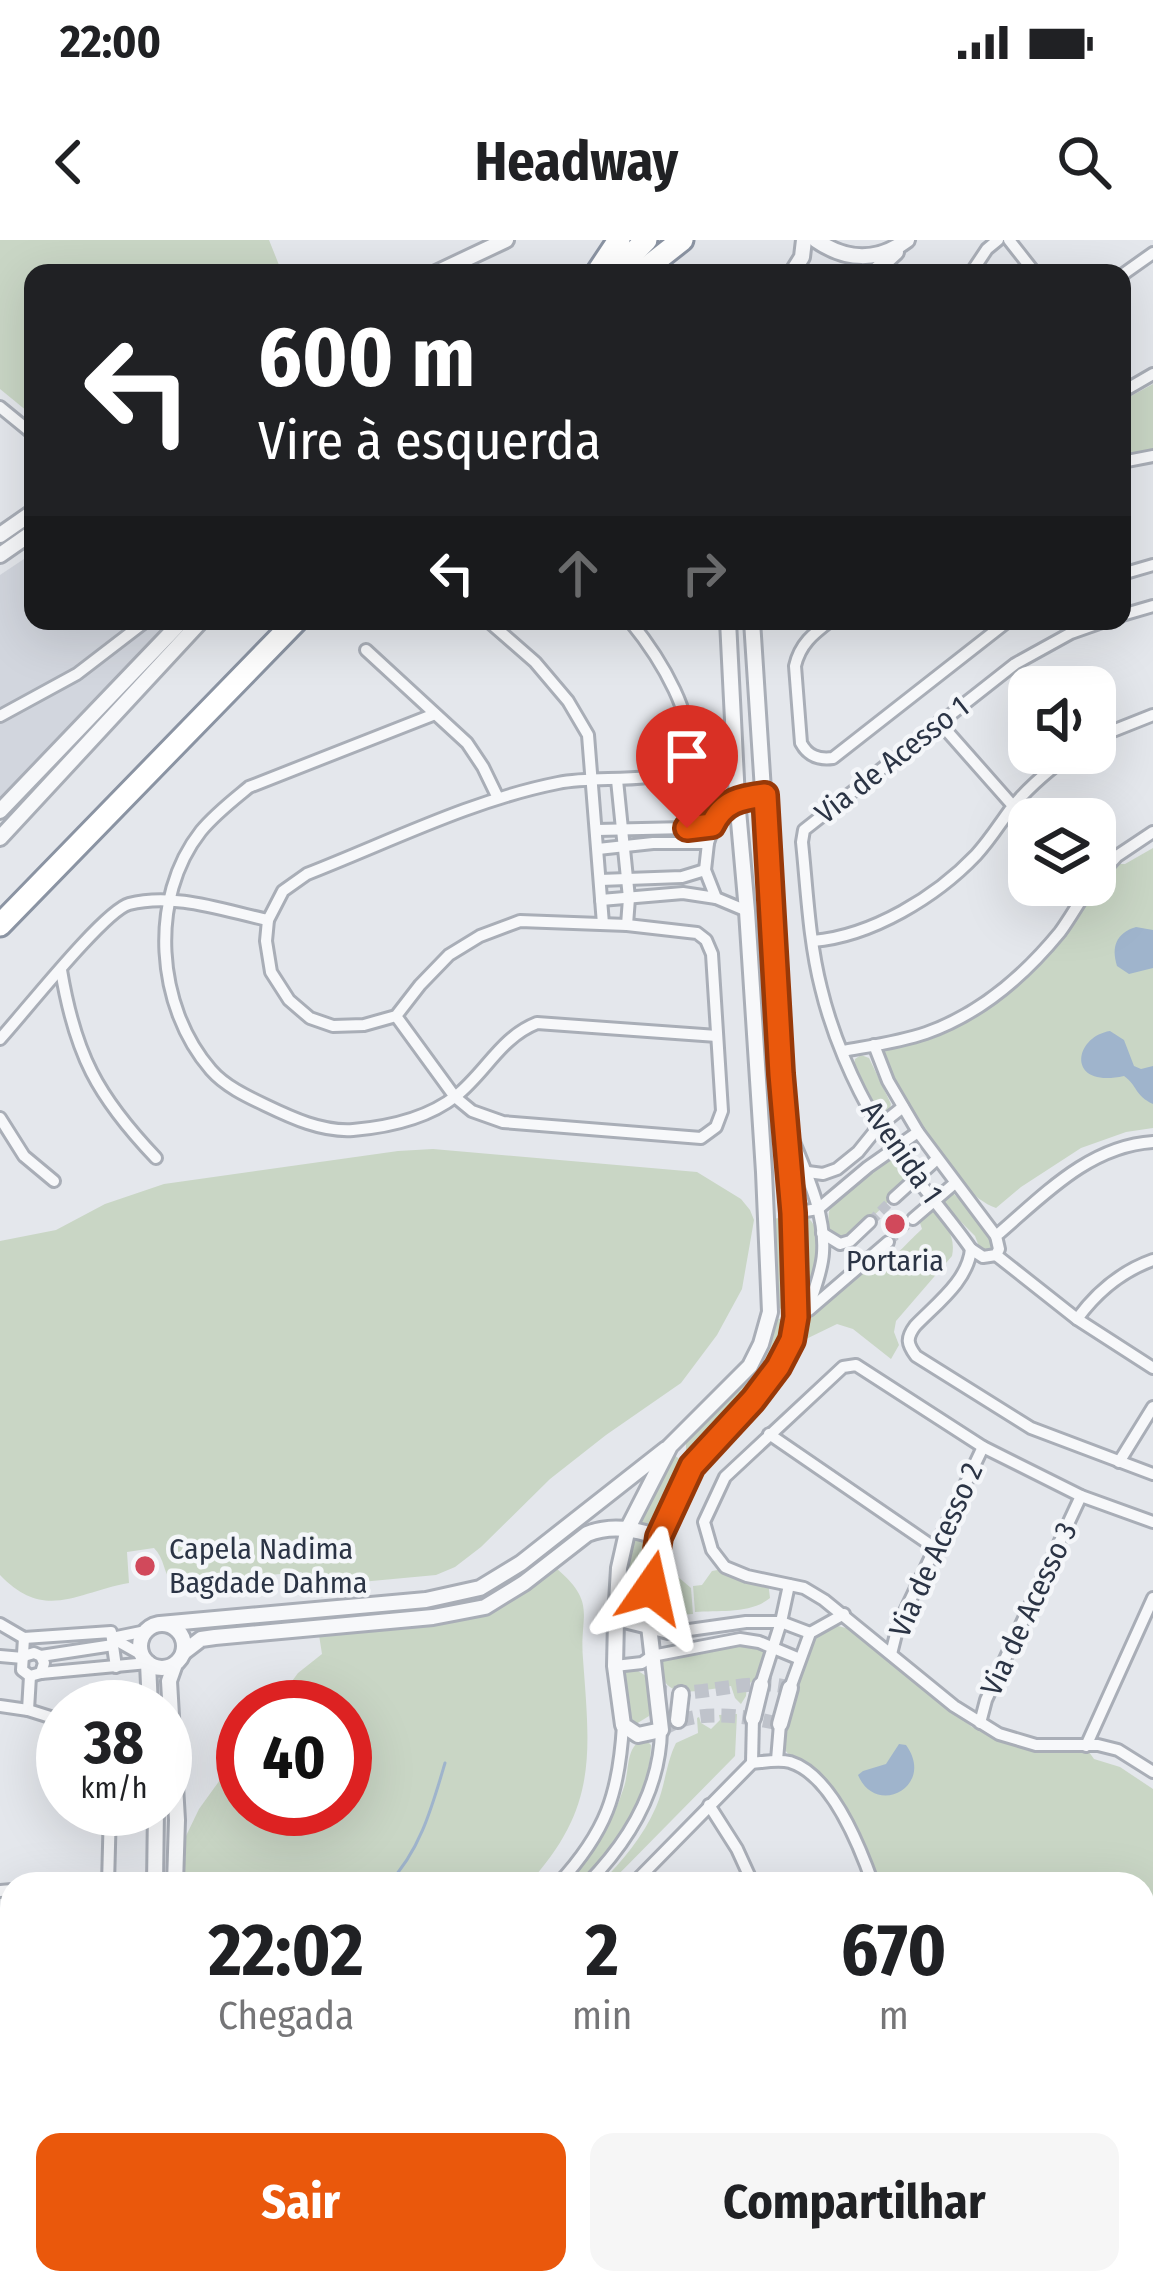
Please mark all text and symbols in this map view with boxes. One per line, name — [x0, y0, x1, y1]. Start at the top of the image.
text: 22:00 — [60, 15, 161, 69]
icon: back — [36, 129, 102, 195]
icon: search — [1051, 129, 1117, 195]
text: Headway — [475, 130, 678, 194]
text: 600 m — [258, 307, 475, 408]
icon: left — [60, 312, 216, 468]
text: Vire à esquerda — [258, 409, 601, 473]
icon: left — [419, 540, 485, 606]
icon: ahead — [545, 540, 611, 606]
icon: right — [671, 540, 737, 606]
map controls — [1008, 666, 1116, 906]
button: sound — [1008, 666, 1116, 774]
street label: Via de Acesso 1 — [808, 689, 976, 831]
pin — [636, 705, 738, 828]
icon: arrive — [654, 723, 720, 789]
button: layers — [1008, 798, 1116, 906]
street label: Avenida 1 — [854, 1094, 950, 1210]
marker: Portaria — [882, 1211, 908, 1237]
place label: Portaria — [846, 1243, 944, 1279]
street label: Via de Acesso 2 — [882, 1457, 990, 1643]
street label: Via de Acesso 3 — [973, 1517, 1085, 1701]
position arrow — [588, 1525, 714, 1651]
place label: Capela Nadima Bagdade Dahma — [169, 1531, 368, 1601]
marker: Capela Nadima Bagdade Dahma — [132, 1553, 158, 1579]
speed limit sign: 40 — [216, 1680, 372, 1836]
text: 38 — [84, 1707, 144, 1779]
text: km/h — [81, 1770, 147, 1806]
text: 22:02 — [208, 1908, 364, 1994]
text: 2 — [586, 1908, 619, 1994]
text: 670 — [841, 1908, 947, 1994]
text: Chegada — [218, 1993, 354, 2039]
text: min — [572, 1993, 632, 2039]
text: m — [879, 1993, 909, 2039]
button: Sair — [36, 2133, 566, 2271]
button: Compartilhar — [590, 2133, 1119, 2271]

